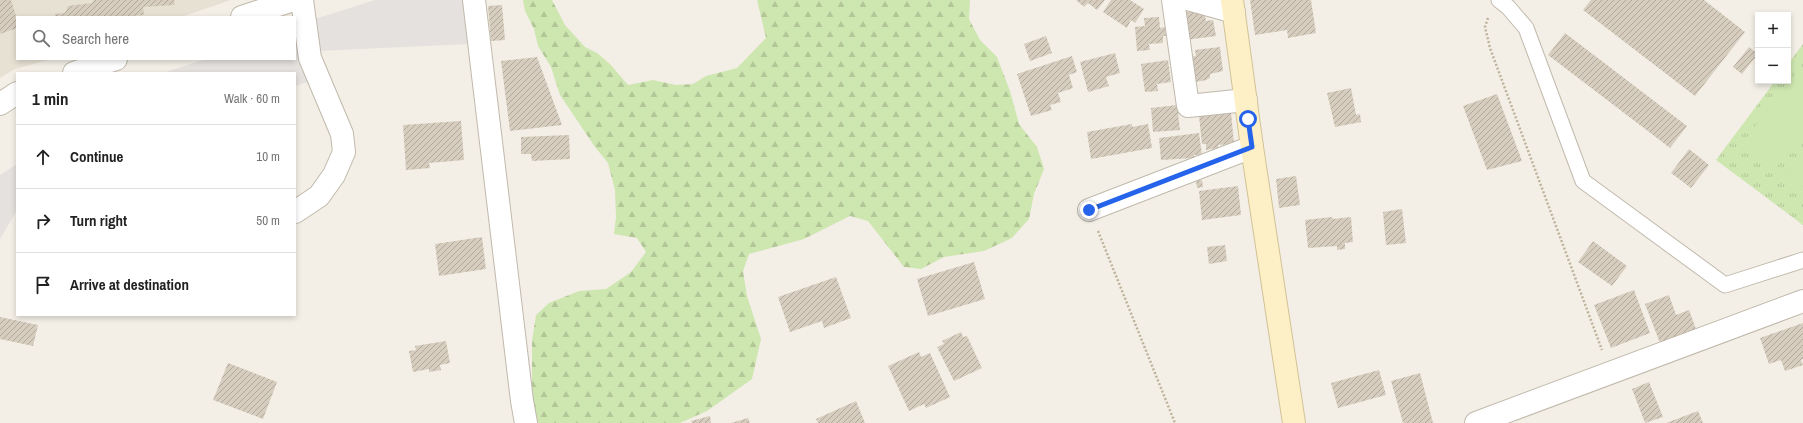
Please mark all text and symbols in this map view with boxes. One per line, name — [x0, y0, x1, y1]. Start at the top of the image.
map controls — [1755, 12, 1791, 84]
button: + — [1755, 12, 1791, 48]
search box — [16, 16, 296, 60]
icon: search — [30, 27, 52, 49]
text: Search here — [62, 28, 129, 49]
button: − — [1755, 48, 1791, 84]
text: 1 min — [32, 87, 68, 110]
text: Walk · 60 m — [224, 90, 280, 107]
route start — [1239, 110, 1257, 128]
icon: ahead — [32, 146, 54, 168]
text: Continue — [70, 146, 123, 167]
text: 10 m — [256, 148, 280, 165]
route end — [1080, 201, 1098, 219]
icon: right — [32, 210, 54, 232]
text: Turn right — [70, 210, 127, 231]
text: 50 m — [256, 212, 280, 229]
icon: arrive — [32, 274, 54, 296]
text: Arrive at destination — [70, 274, 189, 295]

